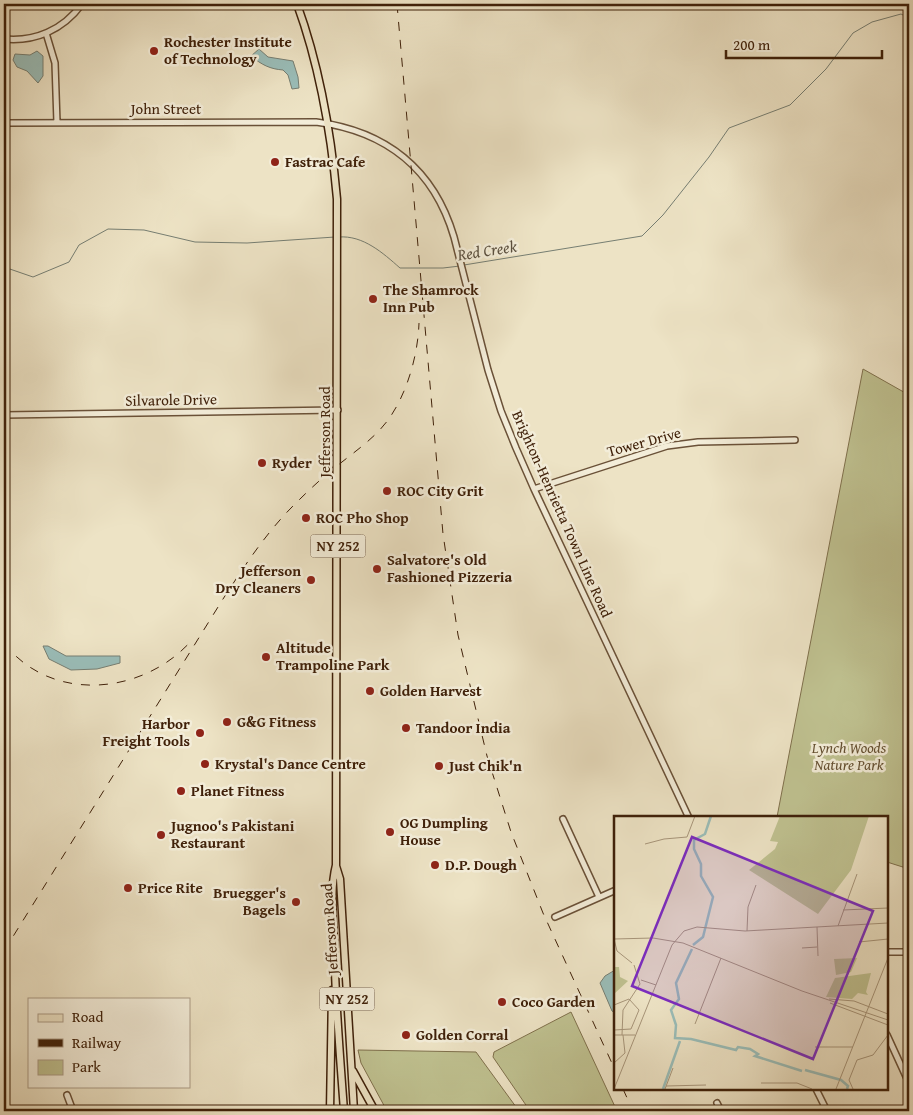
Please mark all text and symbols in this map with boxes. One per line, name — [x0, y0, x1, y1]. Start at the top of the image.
scale bar — [726, 28, 882, 60]
place label: Rochester Institute of Technology — [164, 31, 292, 69]
text: 200 m — [733, 34, 771, 55]
marker: Rochester Institute of Technology — [148, 45, 160, 57]
street label: John Street — [129, 98, 202, 119]
place label: Fastrac Cafe — [285, 151, 365, 172]
marker: Fastrac Cafe — [269, 156, 281, 168]
water label: Red Creek — [455, 233, 519, 267]
place label: The Shamrock Inn Pub — [383, 279, 479, 317]
marker: The Shamrock Inn Pub — [367, 293, 379, 305]
street label: Jefferson Road — [314, 386, 335, 480]
street label: Silvarole Drive — [125, 388, 217, 411]
street label: Brighton-Henrietta Town Line Road — [507, 407, 618, 621]
street label: Tower Drive — [605, 422, 683, 461]
place label: Ryder — [272, 452, 312, 473]
marker: Ryder — [256, 457, 268, 469]
place label: ROC City Grit — [397, 480, 484, 501]
marker: ROC City Grit — [381, 485, 393, 497]
place label: ROC Pho Shop — [316, 507, 409, 528]
marker: ROC Pho Shop — [300, 512, 312, 524]
road number: NY 252 — [310, 534, 366, 558]
place label: Salvatore's Old Fashioned Pizzeria — [387, 549, 513, 587]
place label: Jefferson Dry Cleaners — [216, 560, 301, 598]
marker: Salvatore's Old Fashioned Pizzeria — [371, 563, 383, 575]
marker: Jefferson Dry Cleaners — [305, 574, 317, 586]
place label: Altitude Trampoline Park — [276, 637, 390, 675]
marker: Altitude Trampoline Park — [260, 651, 272, 663]
place label: Golden Harvest — [380, 680, 482, 701]
marker: Golden Harvest — [364, 685, 376, 697]
place label: G&G Fitness — [237, 711, 316, 732]
place label: Harbor Freight Tools — [102, 713, 190, 751]
marker: G&G Fitness — [221, 716, 233, 728]
place label: Tandoor India — [416, 717, 511, 738]
marker: Tandoor India — [400, 722, 412, 734]
marker: Harbor Freight Tools — [194, 727, 206, 739]
park label: Lynch Woods Nature Park — [811, 737, 887, 775]
place label: Krystal's Dance Centre — [215, 753, 366, 774]
place label: Just Chik'n — [446, 755, 522, 776]
marker: Krystal's Dance Centre — [199, 758, 211, 770]
marker: Just Chik'n — [433, 760, 445, 772]
place label: Planet Fitness — [191, 780, 284, 801]
marker: Planet Fitness — [175, 785, 187, 797]
place label: OG Dumpling House — [400, 812, 488, 850]
place label: Jugnoo's Pakistani Restaurant — [168, 815, 295, 853]
inset map — [614, 816, 888, 1090]
marker: OG Dumpling House — [384, 826, 396, 838]
marker: Jugnoo's Pakistani Restaurant — [155, 829, 167, 841]
place label: D.P. Dough — [445, 854, 517, 875]
marker: D.P. Dough — [429, 859, 441, 871]
place label: Price Rite — [138, 877, 203, 898]
marker: Price Rite — [122, 882, 134, 894]
place label: Bruegger's Bagels — [213, 882, 286, 920]
street label: Jefferson Road — [316, 883, 343, 977]
marker: Bruegger's Bagels — [290, 896, 302, 908]
road number: NY 252 — [320, 988, 374, 1011]
place label: Coco Garden — [512, 991, 595, 1012]
marker: Coco Garden — [496, 996, 508, 1008]
legend — [28, 998, 190, 1088]
text: Road — [72, 1006, 103, 1027]
place label: Golden Corral — [416, 1024, 509, 1045]
marker: Golden Corral — [400, 1029, 412, 1041]
text: Railway — [72, 1032, 122, 1053]
text: Park — [72, 1056, 101, 1077]

